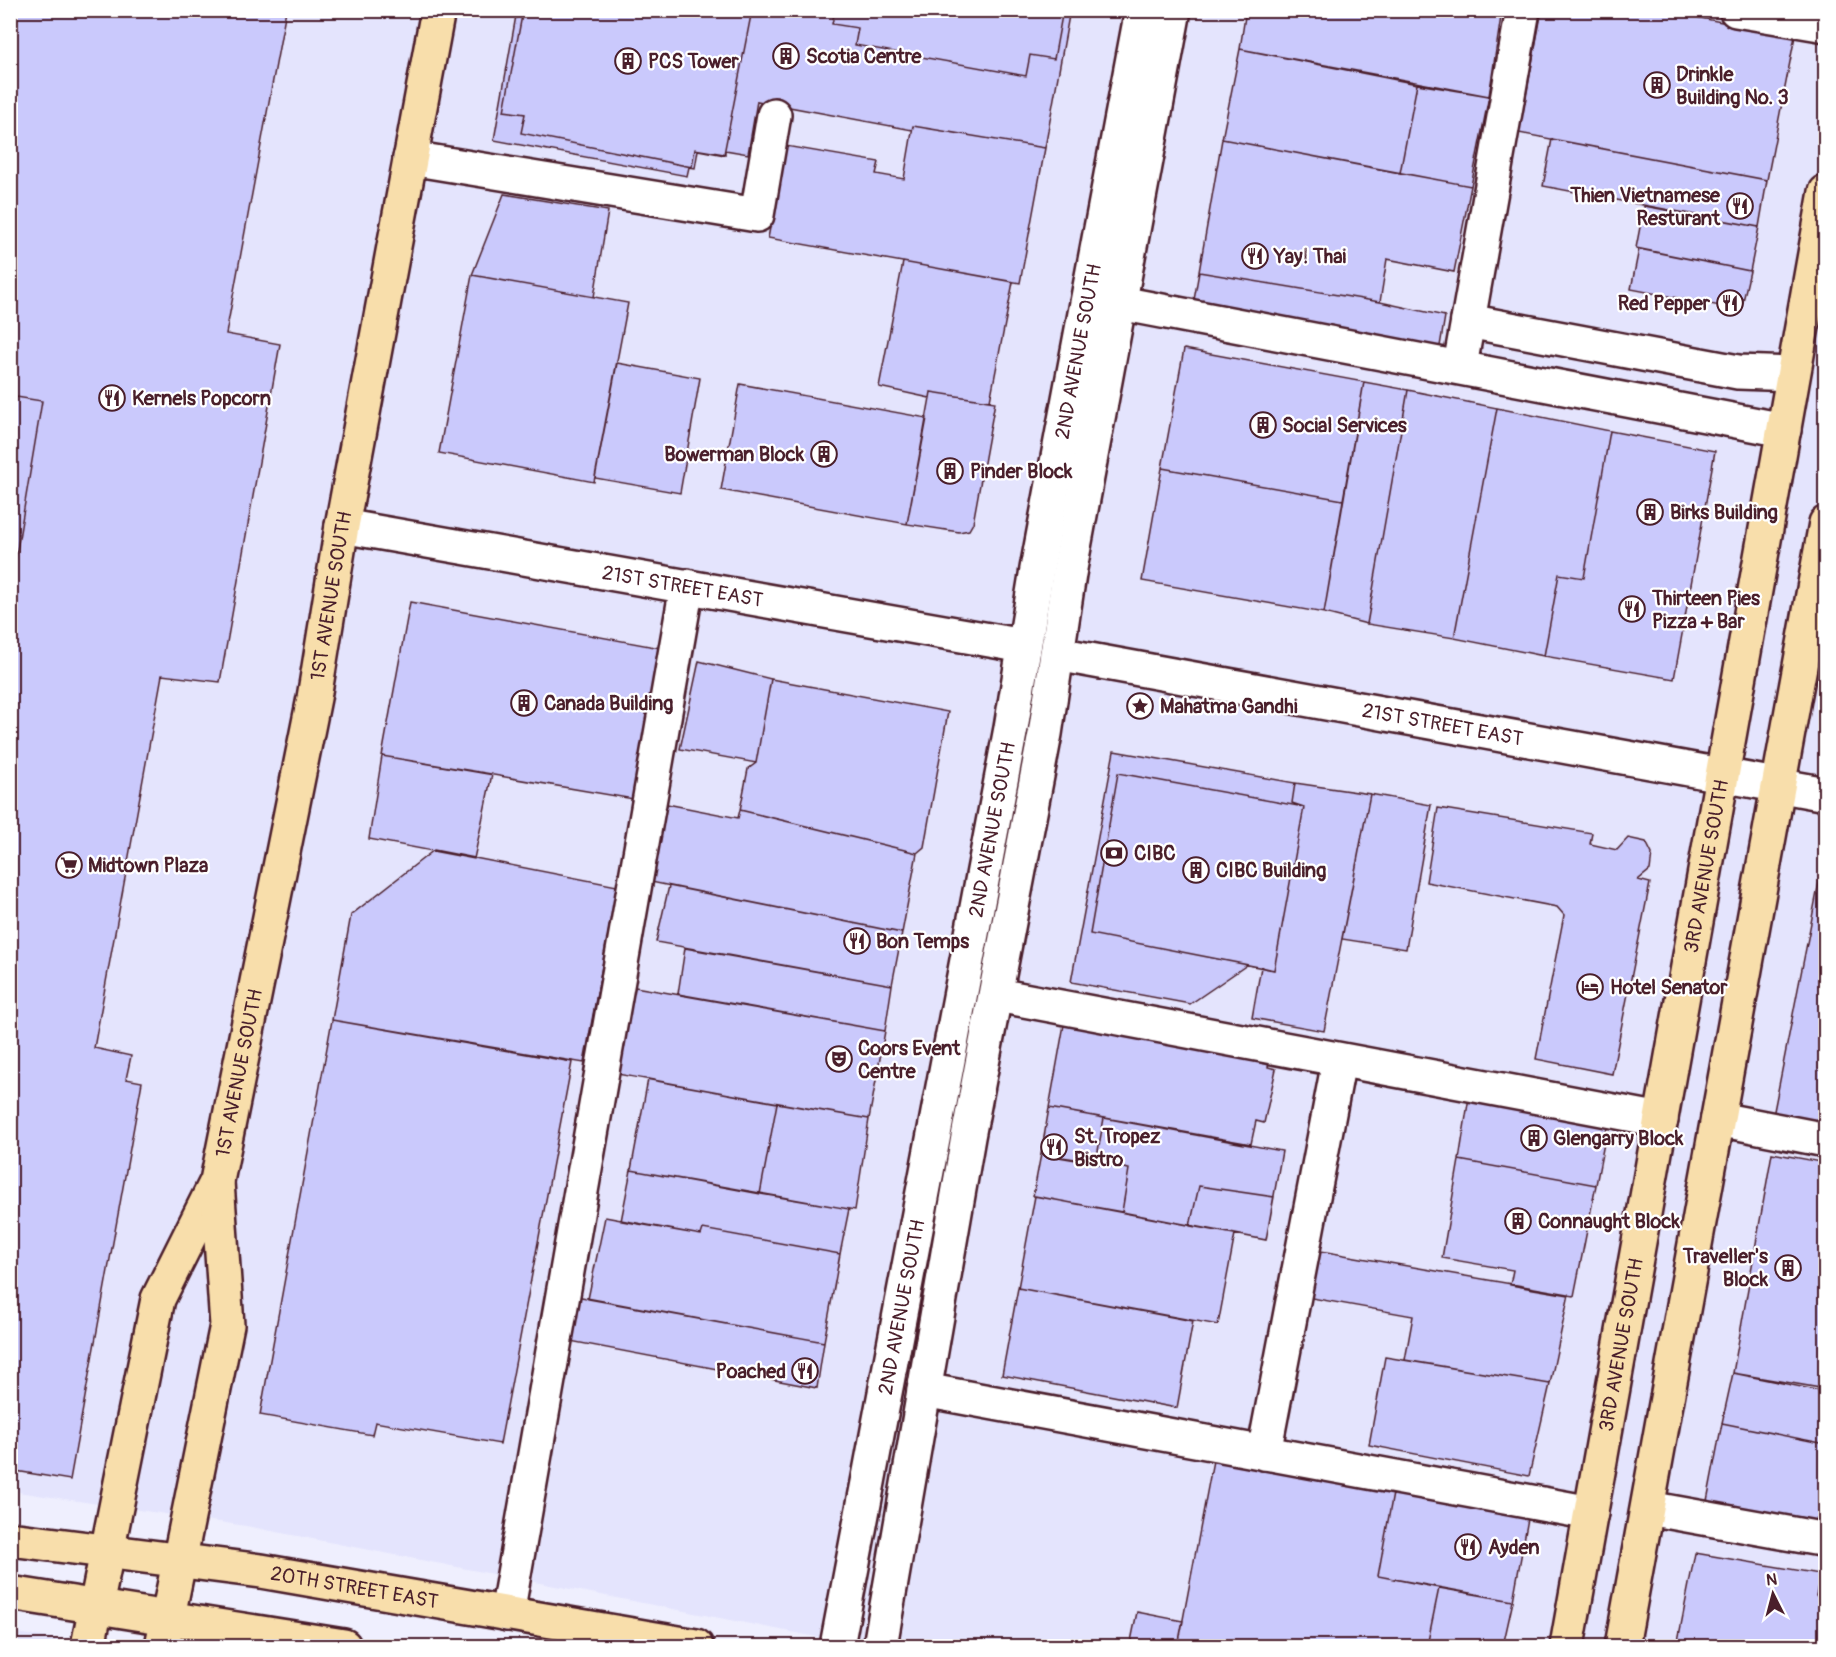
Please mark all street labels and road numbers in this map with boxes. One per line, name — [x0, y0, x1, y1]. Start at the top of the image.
street label: 2ND AVENUE SOUTH — [1050, 262, 1107, 441]
street label: 1ST AVENUE SOUTH — [305, 509, 357, 682]
street label: 21ST STREET EAST — [600, 560, 765, 613]
street label: 21ST STREET EAST — [1360, 698, 1525, 752]
street label: 2ND AVENUE SOUTH — [963, 740, 1021, 919]
street label: 3RD AVENUE SOUTH — [1679, 778, 1734, 955]
street label: 1ST AVENUE SOUTH — [210, 987, 268, 1159]
street label: 2ND AVENUE SOUTH — [873, 1217, 931, 1397]
street label: 3RD AVENUE SOUTH — [1593, 1256, 1649, 1434]
street label: 20TH STREET EAST — [269, 1561, 440, 1614]

